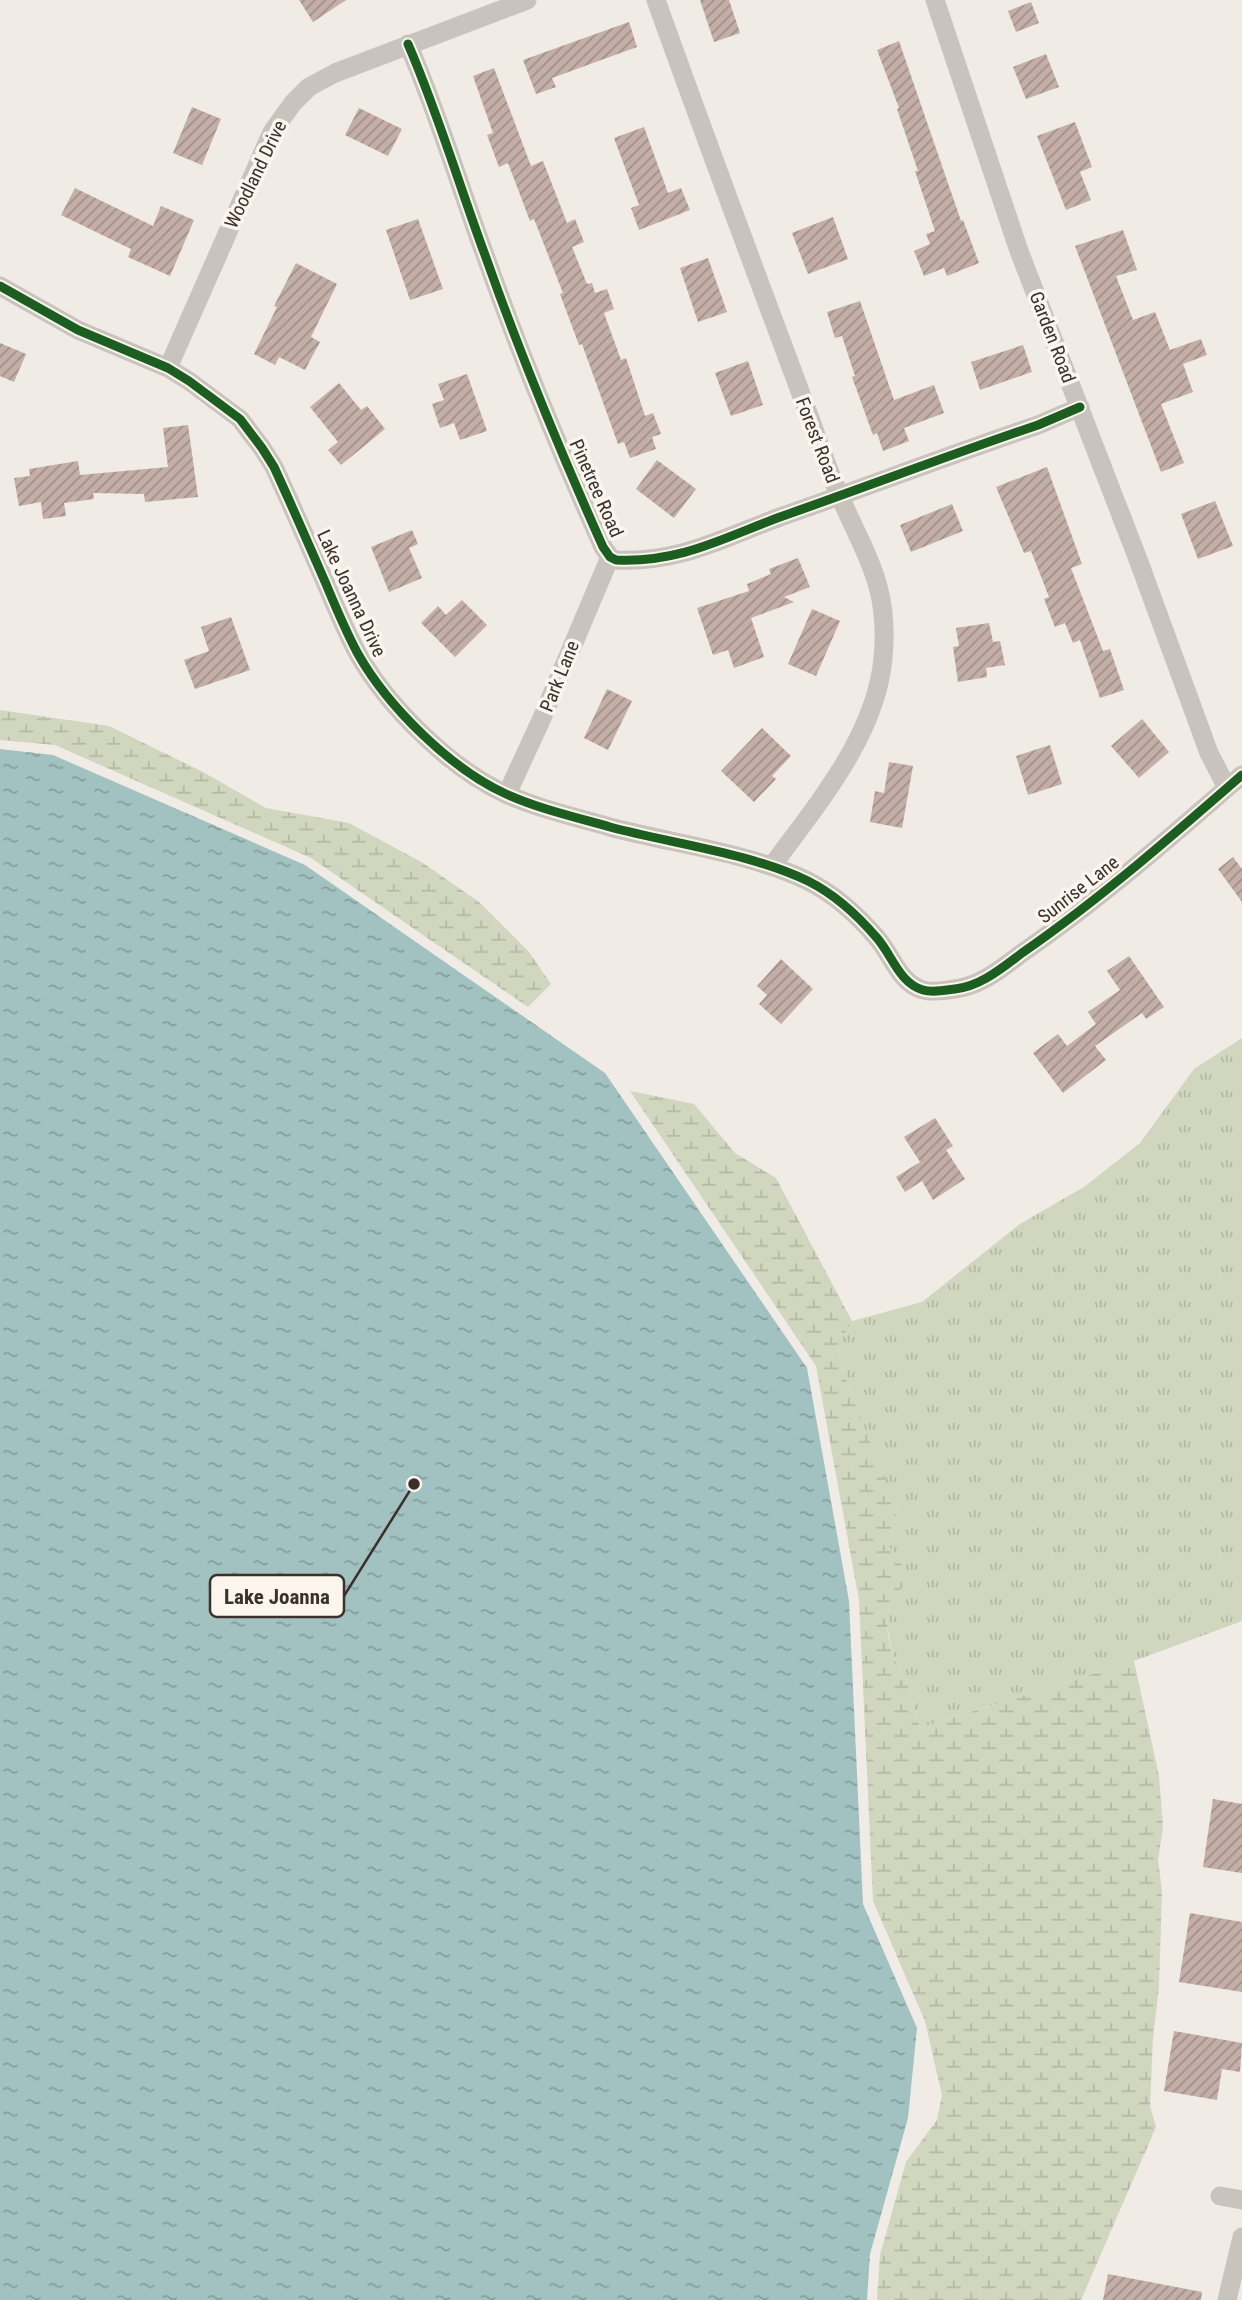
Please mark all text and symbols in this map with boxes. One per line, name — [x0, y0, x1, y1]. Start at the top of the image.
street label: Woodland Drive — [219, 116, 291, 232]
street label: Garden Road — [1025, 288, 1080, 386]
street label: Forest Road — [791, 394, 844, 486]
street label: Pinetree Road — [565, 436, 628, 541]
street label: Lake Joanna Drive — [312, 526, 391, 660]
street label: Park Lane — [535, 637, 584, 715]
street label: Sunrise Lane — [1033, 851, 1124, 928]
callout: Lake Joanna — [210, 1575, 344, 1617]
text: Lake Joanna — [224, 1585, 330, 1609]

